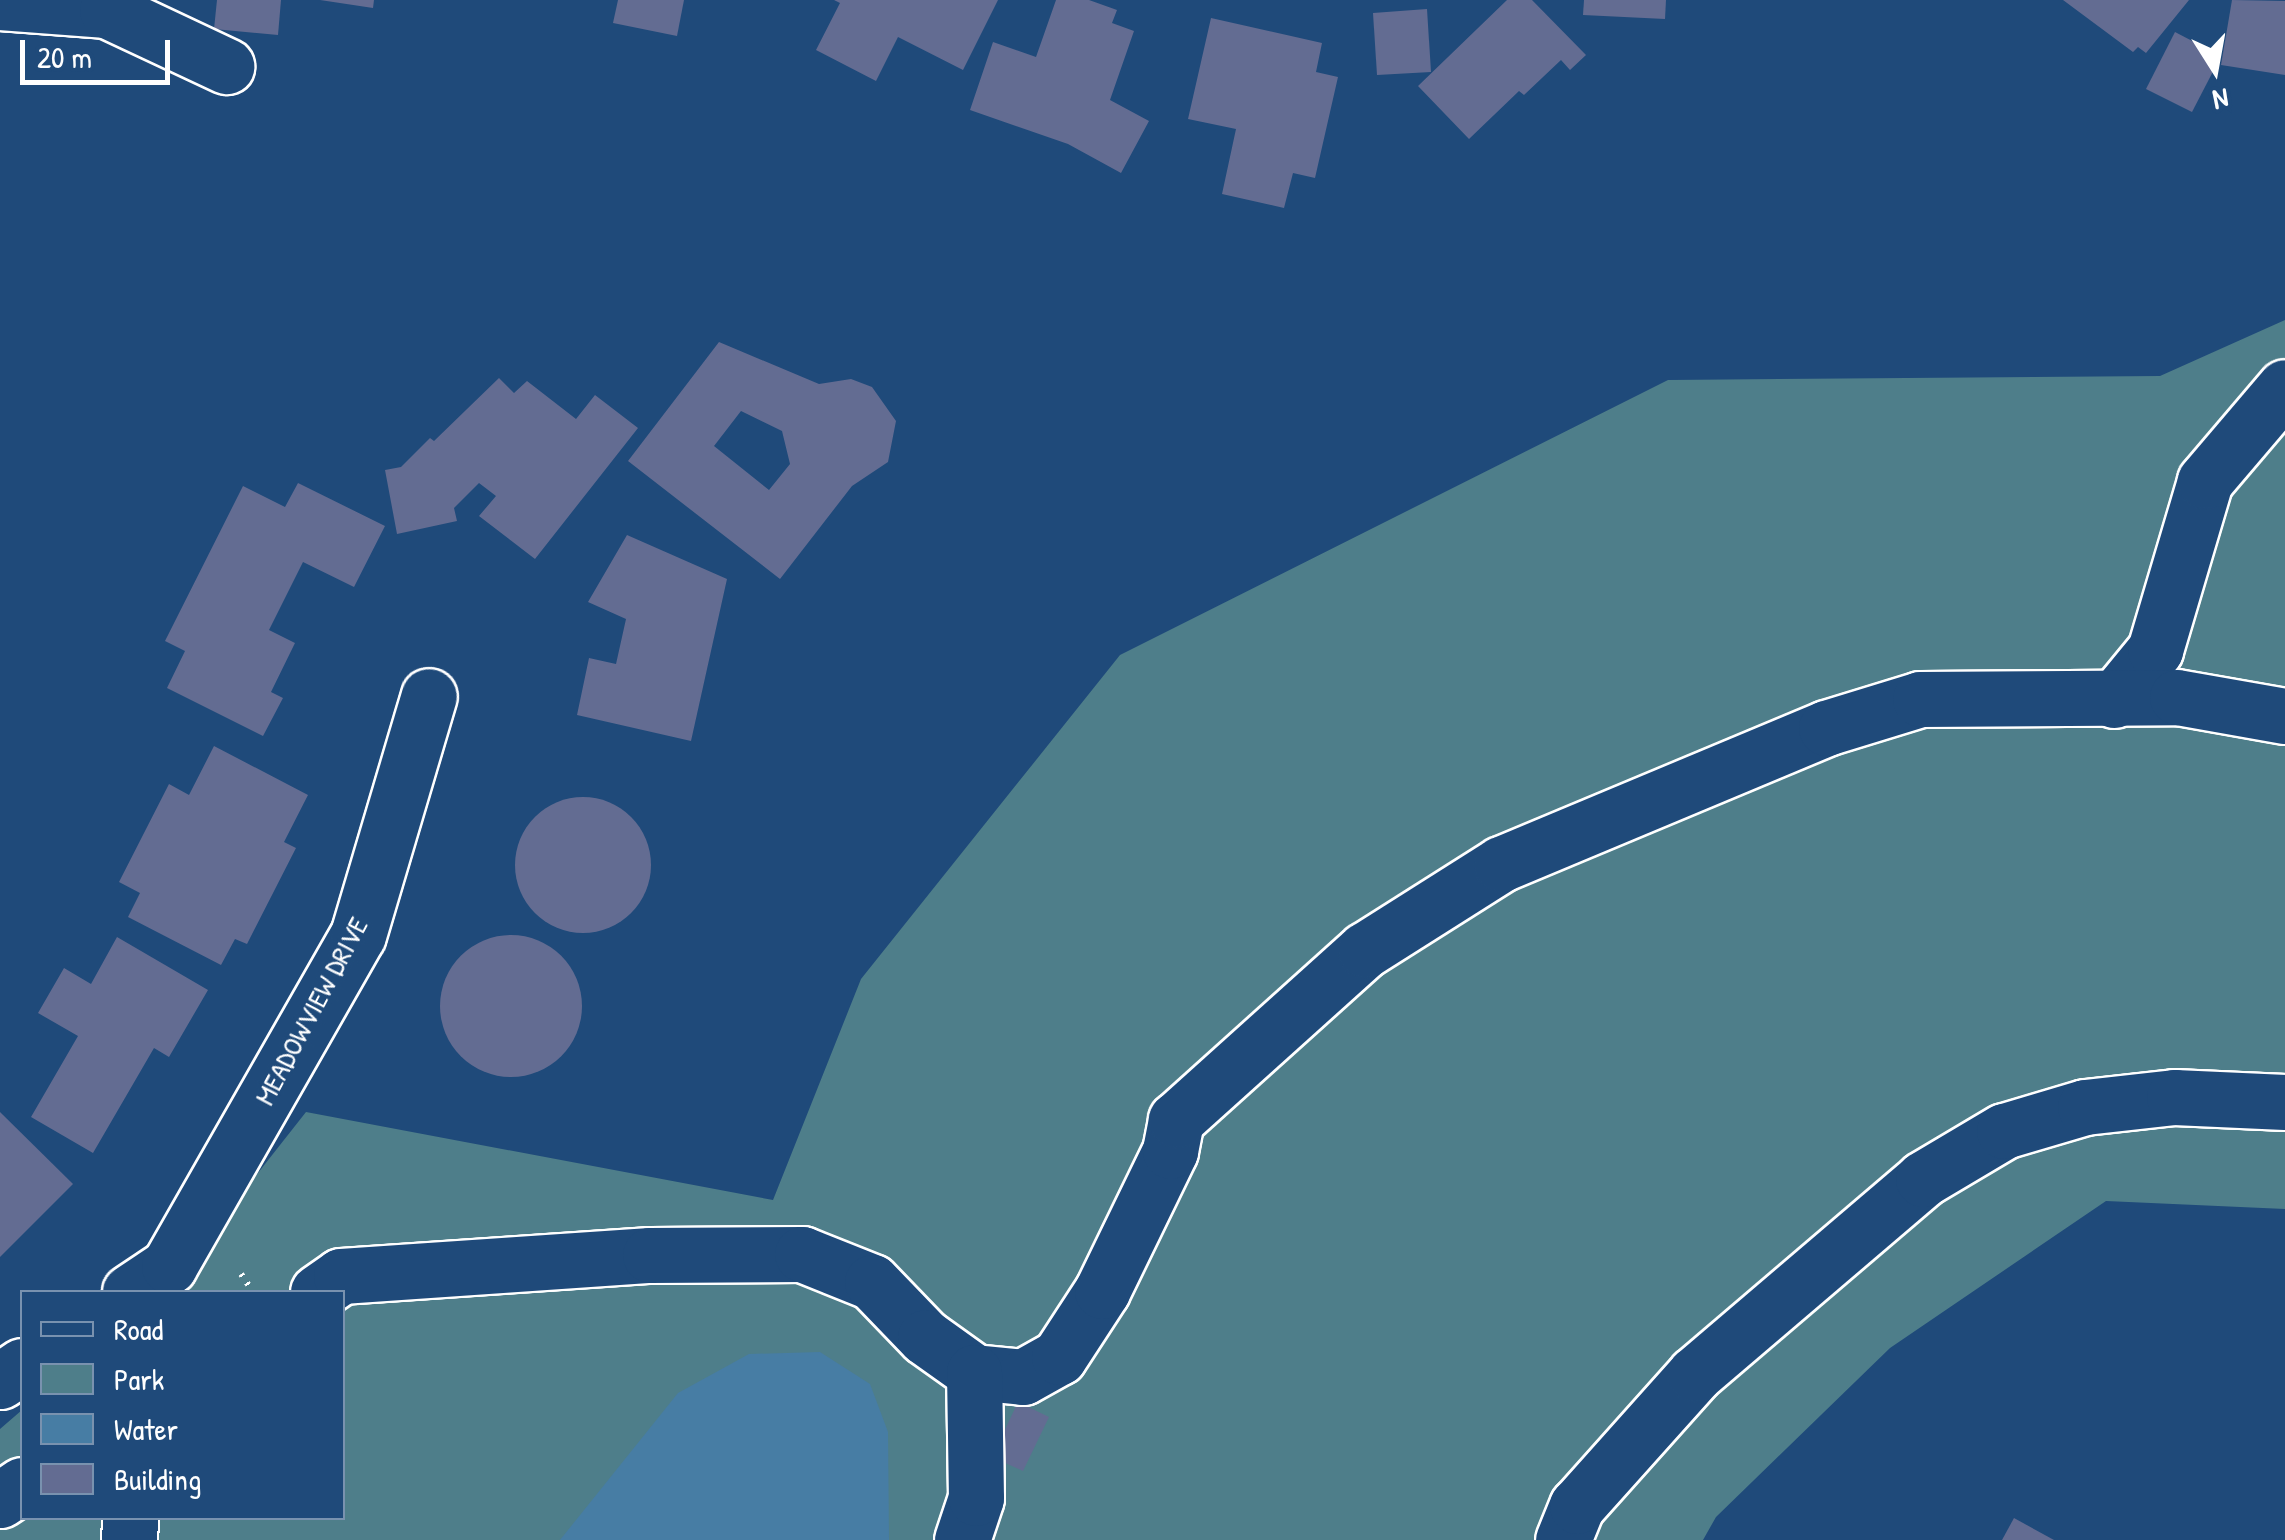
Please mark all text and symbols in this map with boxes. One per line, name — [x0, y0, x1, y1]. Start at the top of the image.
scale bar — [25, 20, 175, 82]
north arrow — [2165, 20, 2265, 120]
text: 20 m — [37, 37, 92, 77]
text: N — [2210, 79, 2232, 120]
street label: MEADOWVIEW DRIVE — [247, 911, 375, 1111]
legend — [20, 1290, 345, 1520]
text: Road — [114, 1309, 163, 1349]
text: Park — [114, 1359, 164, 1399]
text: Water — [114, 1409, 178, 1449]
text: Building — [114, 1459, 201, 1499]

